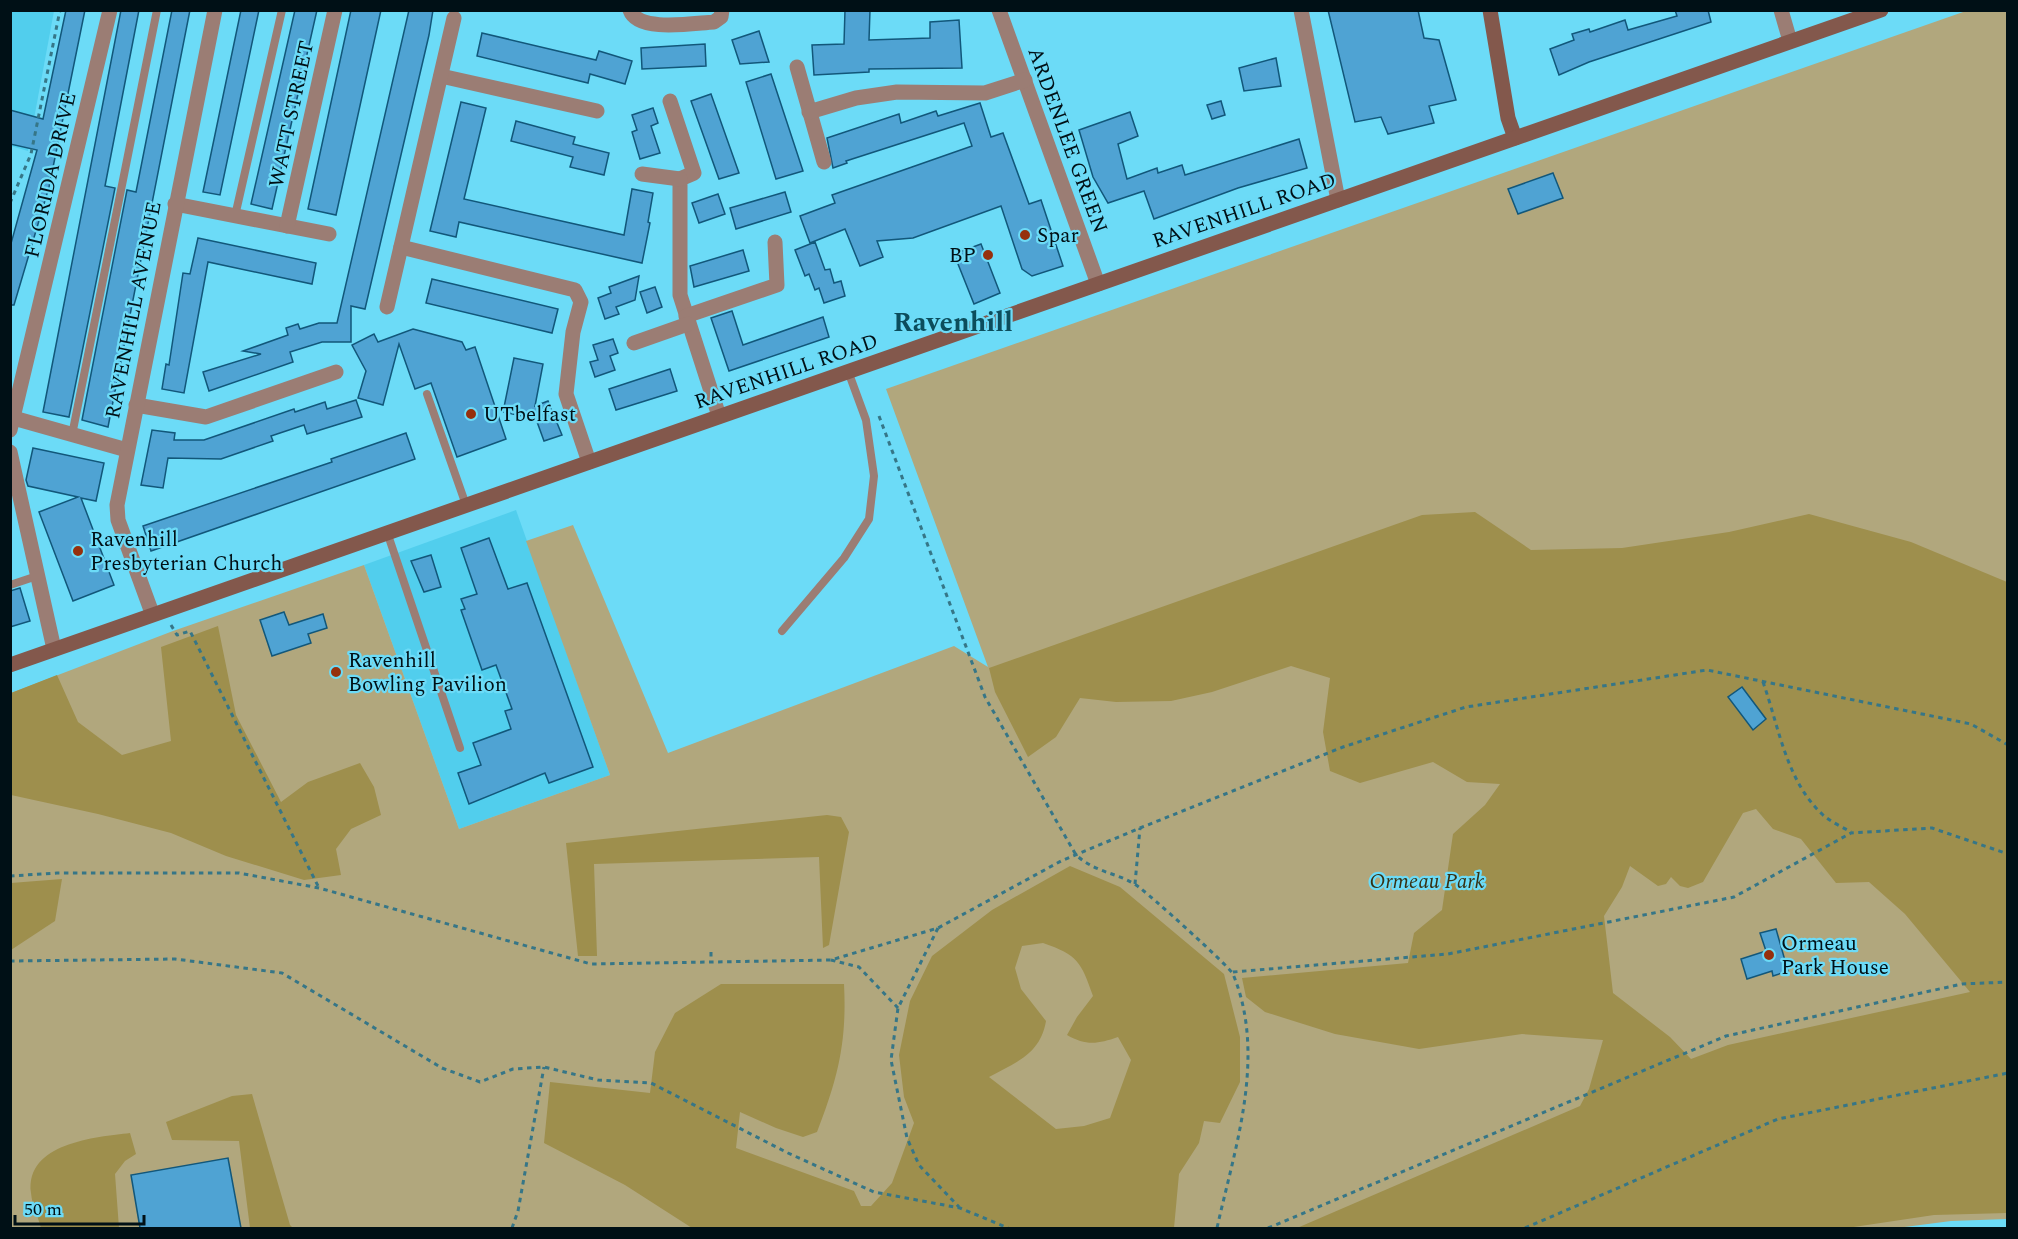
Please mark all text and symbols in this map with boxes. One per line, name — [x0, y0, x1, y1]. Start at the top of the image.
street label: WATT STREET — [261, 38, 323, 191]
street label: ARDENLEE GREEN — [1018, 43, 1116, 238]
street label: FLORIDA DRIVE — [16, 89, 86, 261]
street label: RAVENHILL ROAD — [1148, 164, 1341, 257]
street label: RAVENHILL AVENUE — [97, 199, 171, 422]
place label: Spar — [1037, 220, 1079, 252]
marker: Spar — [1018, 228, 1032, 242]
place label: BP — [949, 240, 976, 272]
marker: BP — [981, 248, 995, 262]
district label: Ravenhill — [893, 302, 1013, 344]
street label: RAVENHILL ROAD — [690, 325, 883, 418]
place label: UTbelfast — [483, 399, 576, 431]
marker: UTbelfast — [464, 407, 478, 421]
place label: Ravenhill Presbyterian Church — [90, 524, 283, 580]
marker: Ravenhill Presbyterian Church — [71, 544, 85, 558]
place label: Ravenhill Bowling Pavilion — [348, 645, 507, 701]
marker: Ravenhill Bowling Pavilion — [329, 665, 343, 679]
park label: Ormeau Park — [1370, 866, 1485, 898]
place label: Ormeau Park House — [1781, 928, 1889, 984]
marker: Ormeau Park House — [1762, 948, 1776, 962]
scale bar — [15, 1188, 144, 1226]
text: 50 m — [24, 1196, 62, 1223]

